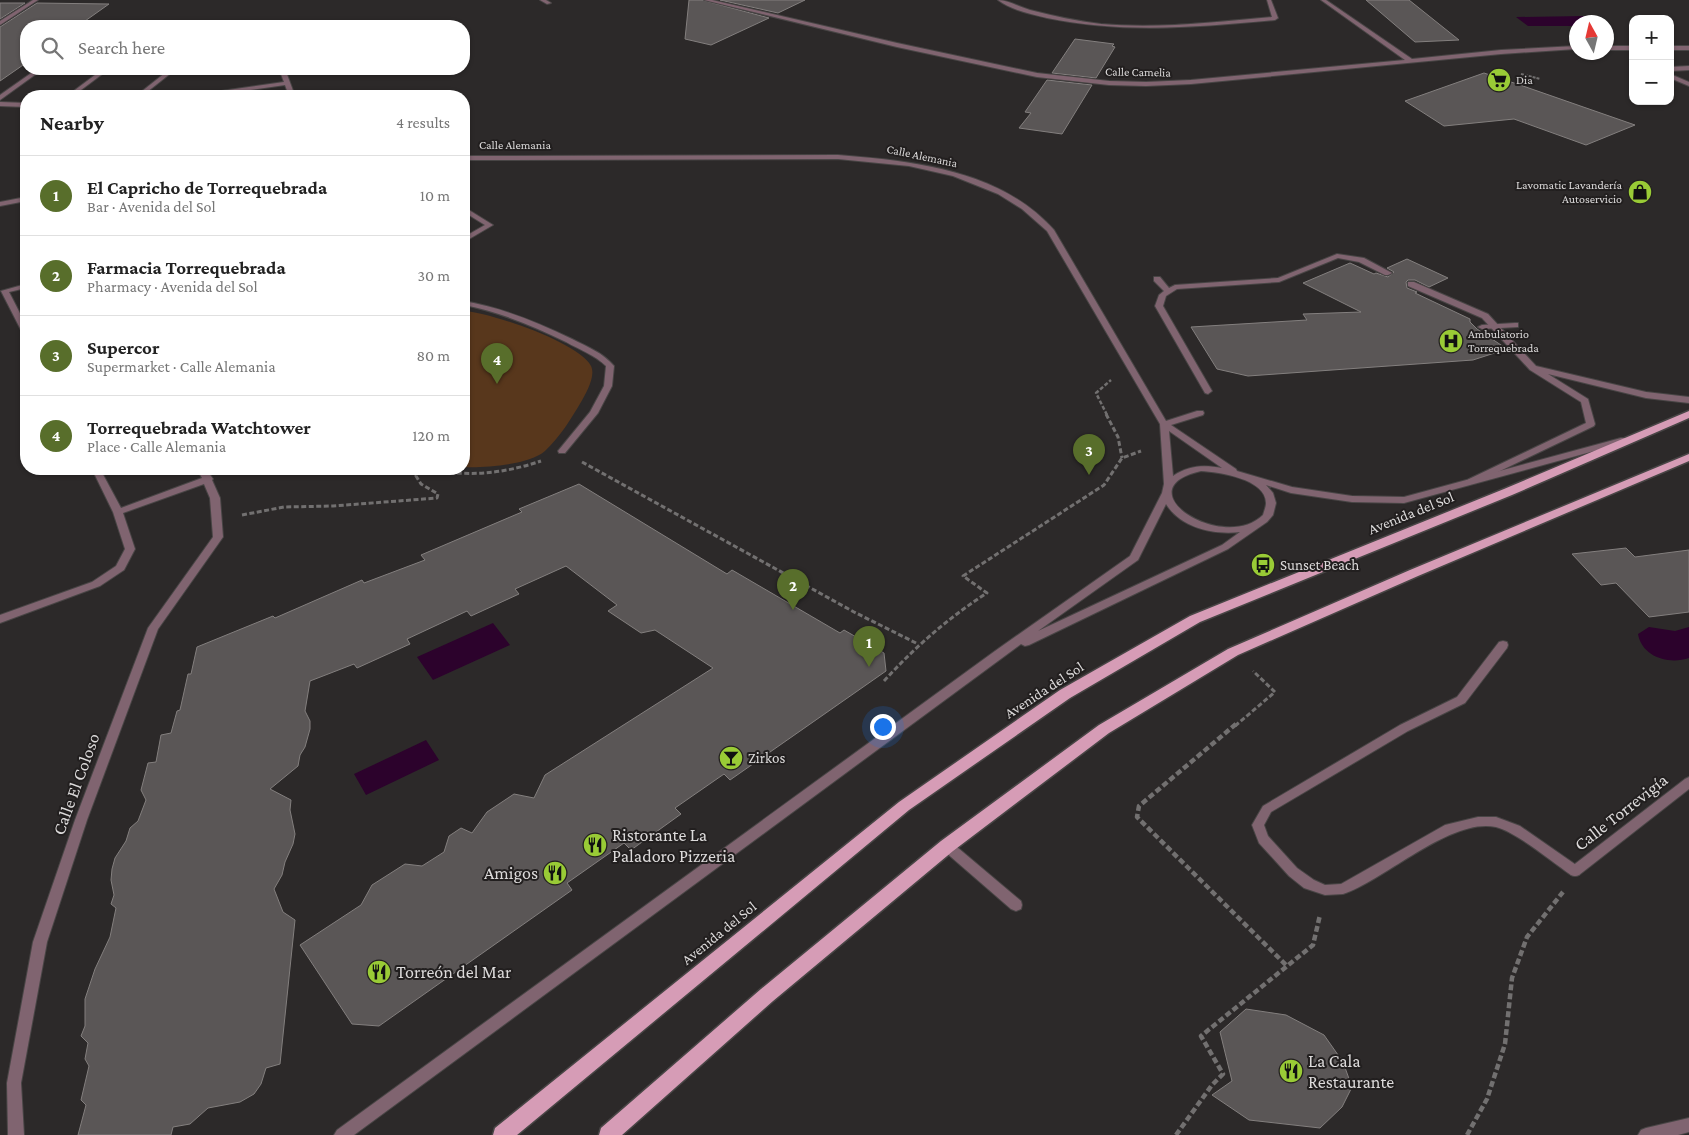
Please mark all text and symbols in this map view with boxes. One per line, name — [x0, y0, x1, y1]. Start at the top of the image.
north arrow — [1569, 15, 1614, 60]
map controls — [1629, 15, 1674, 105]
button: + — [1629, 15, 1674, 60]
search box — [20, 20, 470, 75]
icon: search — [38, 34, 66, 62]
text: Search here — [78, 37, 165, 58]
button: − — [1629, 60, 1674, 105]
street label: Calle Camelia — [1105, 64, 1171, 80]
supermarket icon: Dia — [1486, 67, 1512, 93]
place label: Dia — [1516, 73, 1533, 87]
text: Nearby — [40, 111, 104, 135]
text: 4 results — [396, 114, 450, 131]
street label: Calle Alemania — [479, 138, 551, 152]
street label: Calle Alemania — [885, 142, 959, 170]
text: El Capricho de Torrequebrada — [87, 177, 327, 198]
place label: Lavomatic Lavandería Autoservicio — [1516, 178, 1622, 206]
shop icon: Lavomatic Lavandería Autoservicio — [1627, 179, 1653, 205]
text: 1 — [53, 187, 59, 204]
text: 10 m — [420, 187, 450, 204]
text: Bar · Avenida del Sol — [87, 198, 216, 215]
text: Farmacia Torrequebrada — [87, 257, 286, 278]
text: 2 — [52, 267, 60, 284]
text: 30 m — [418, 267, 450, 284]
text: Pharmacy · Avenida del Sol — [87, 278, 258, 295]
place label: Ambulatorio Torrequebrada — [1468, 327, 1539, 355]
hospital icon: Ambulatorio Torrequebrada — [1438, 328, 1464, 354]
text: Supercor — [87, 337, 160, 358]
pin: 4 — [481, 343, 513, 384]
text: 3 — [52, 347, 60, 364]
text: 80 m — [416, 347, 450, 364]
text: Supermarket · Calle Alemania — [87, 358, 276, 375]
text: Torrequebrada Watchtower — [87, 417, 311, 438]
text: 4 — [52, 427, 60, 444]
text: 120 m — [412, 427, 450, 444]
pin: 3 — [1073, 434, 1105, 475]
text: Place · Calle Alemania — [87, 438, 226, 455]
street label: Avenida del Sol — [1366, 489, 1456, 537]
bus stop icon: Sunset Beach — [1250, 552, 1276, 578]
place label: Sunset Beach — [1280, 557, 1359, 573]
pin: 2 — [777, 569, 809, 610]
pin: 1 — [853, 626, 885, 667]
street label: Avenida del Sol — [1002, 659, 1086, 721]
your location — [870, 714, 896, 740]
street label: Calle El Coloso — [48, 730, 104, 838]
bar icon: Zirkos — [718, 745, 744, 771]
place label: Zirkos — [748, 750, 785, 766]
street label: Calle Torrevigía — [1570, 769, 1672, 855]
place label: Ristorante La Paladoro Pizzeria — [612, 825, 735, 866]
restaurant icon: Ristorante La Paladoro Pizzeria — [582, 832, 608, 858]
restaurant icon: Amigos — [542, 860, 568, 886]
place label: Amigos — [484, 863, 538, 883]
street label: Avenida del Sol — [679, 898, 759, 968]
restaurant icon: Torreón del Mar — [366, 959, 392, 985]
place label: Torreón del Mar — [396, 962, 512, 982]
place label: La Cala Restaurante — [1308, 1051, 1394, 1092]
restaurant icon: La Cala Restaurante — [1278, 1058, 1304, 1084]

